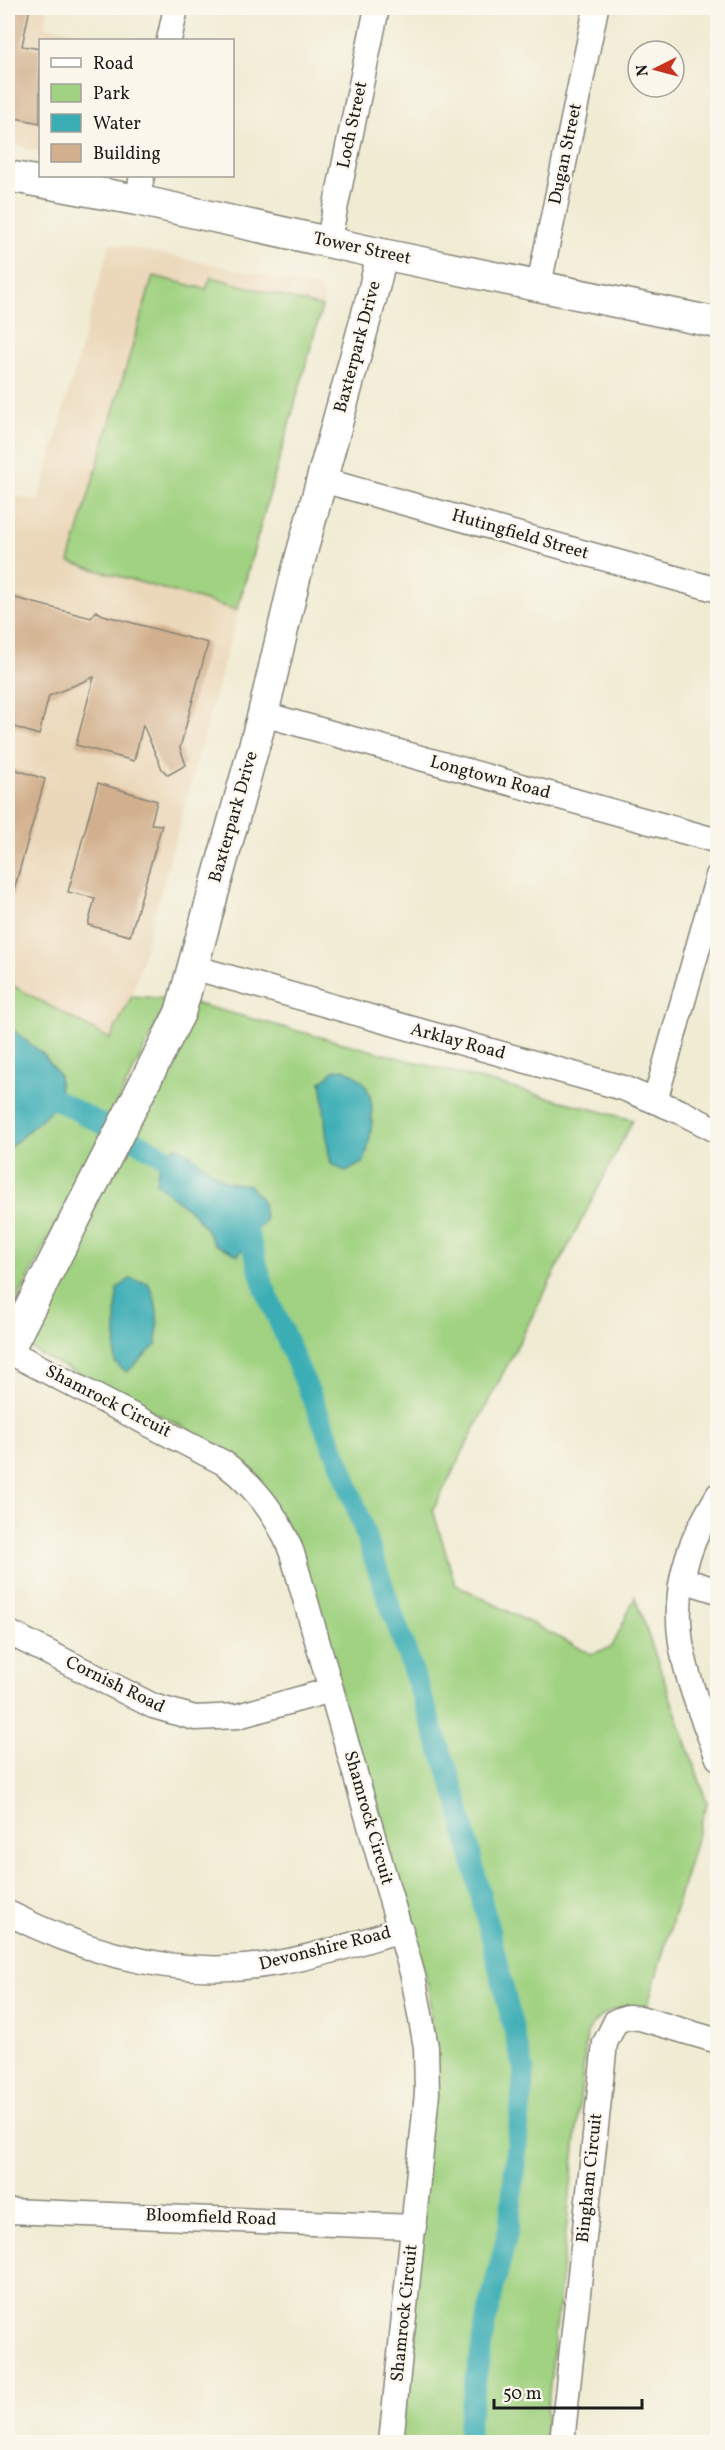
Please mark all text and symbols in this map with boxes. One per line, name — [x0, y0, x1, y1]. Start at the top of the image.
legend — [39, 39, 234, 177]
north arrow — [626, 39, 686, 99]
text: Road — [93, 52, 134, 77]
text: N — [631, 63, 655, 77]
street label: Loch Street — [332, 79, 374, 171]
text: Park — [93, 82, 130, 107]
street label: Dugan Street — [543, 101, 589, 207]
text: Water — [93, 112, 141, 137]
text: Building — [93, 142, 161, 167]
street label: Tower Street — [311, 226, 413, 272]
street label: Baxterpark Drive — [328, 278, 388, 416]
street label: Hutingfield Street — [449, 503, 591, 567]
street label: Baxterpark Drive — [203, 748, 265, 886]
street label: Longtown Road — [427, 750, 553, 806]
street label: Arklay Road — [408, 1017, 508, 1067]
street label: Shamrock Circuit — [41, 1359, 175, 1445]
street label: Cornish Road — [61, 1650, 169, 1720]
street label: Shamrock Circuit — [337, 1748, 399, 1888]
street label: Devonshire Road — [256, 1921, 394, 1977]
street label: Bingham Circuit — [571, 2112, 609, 2244]
street label: Bloomfield Road — [145, 2203, 277, 2233]
street label: Shamrock Circuit — [385, 2243, 425, 2383]
scale bar — [494, 2372, 642, 2410]
text: 50 m — [503, 2382, 542, 2407]

